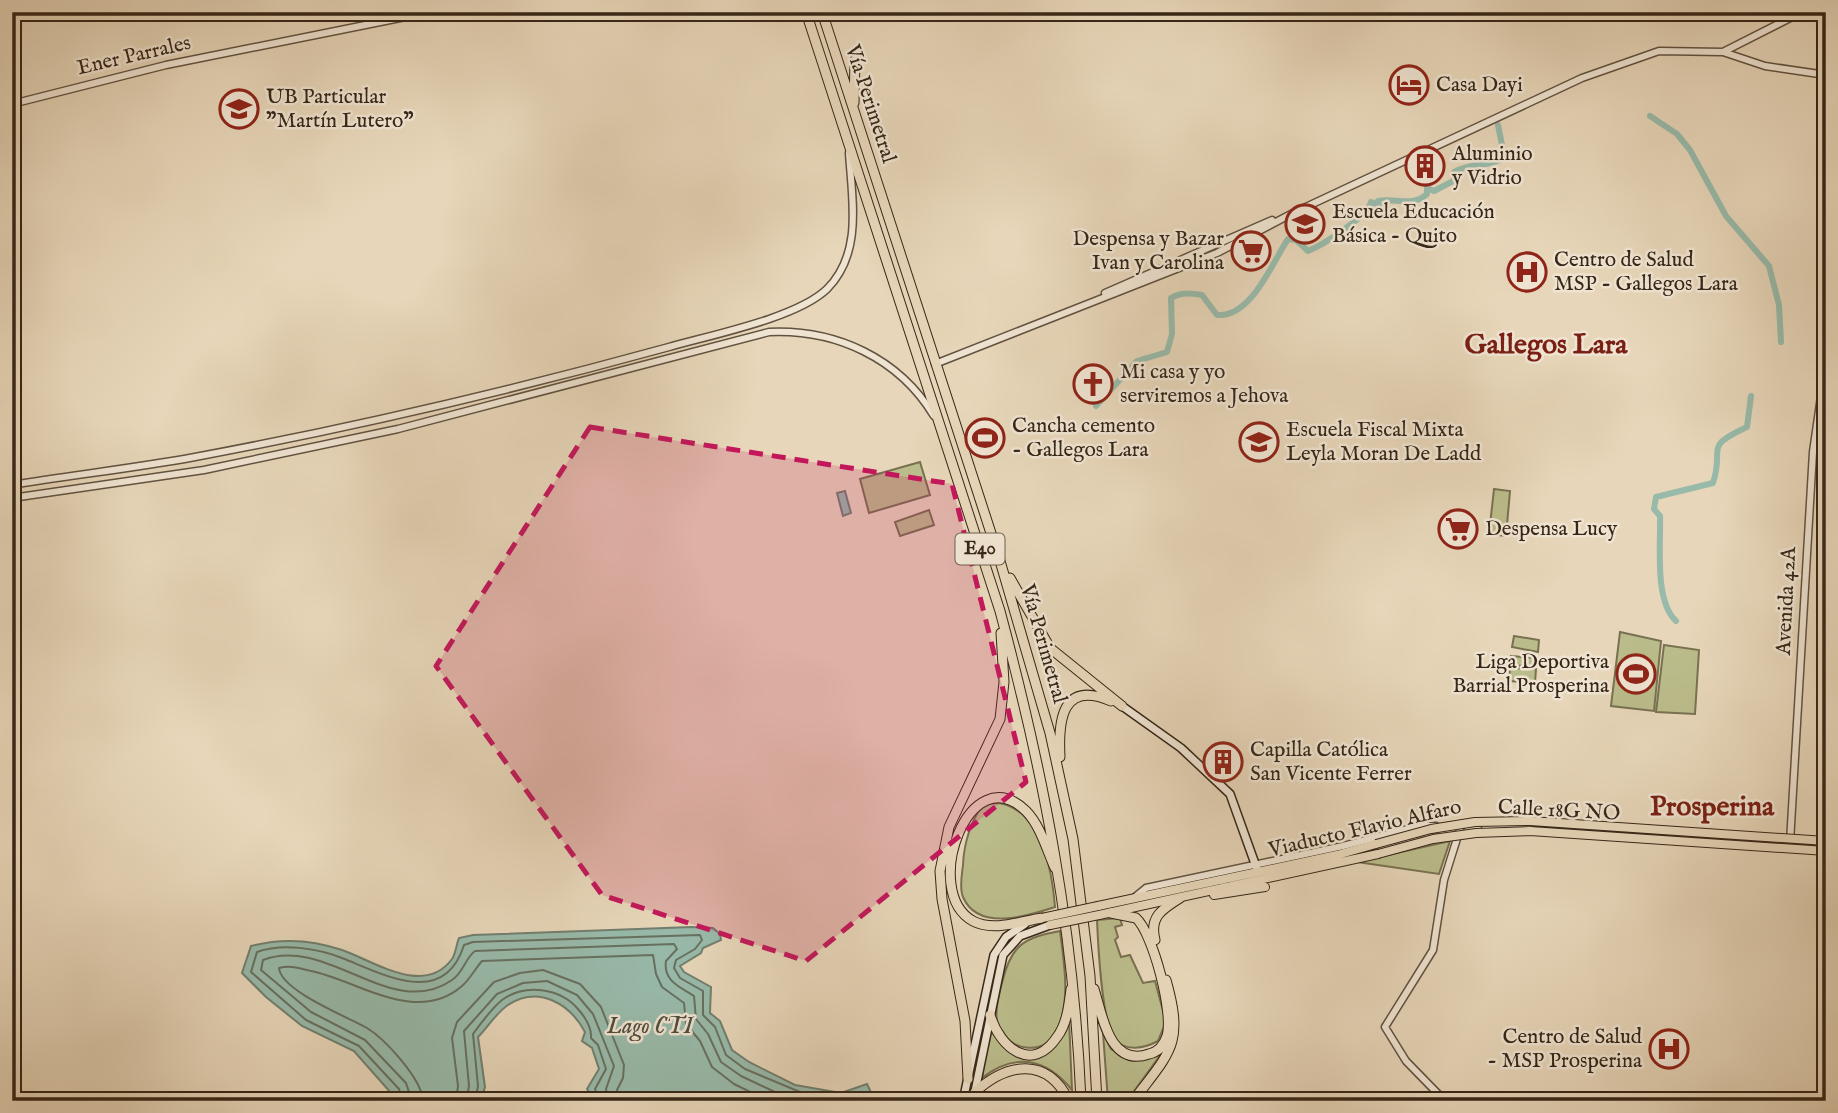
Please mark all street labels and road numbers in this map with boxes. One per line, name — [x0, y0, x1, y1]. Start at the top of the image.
street label: Ener Parrales — [74, 30, 194, 82]
street label: Vía Perimetral — [838, 40, 902, 167]
road number: E40 — [956, 534, 1004, 564]
street label: Avenida 42A — [1771, 545, 1803, 657]
street label: Vía Perimetral — [1013, 580, 1073, 707]
street label: Viaducto Flavio Alfaro — [1265, 794, 1464, 865]
street label: Calle 18G NO — [1497, 794, 1621, 828]

